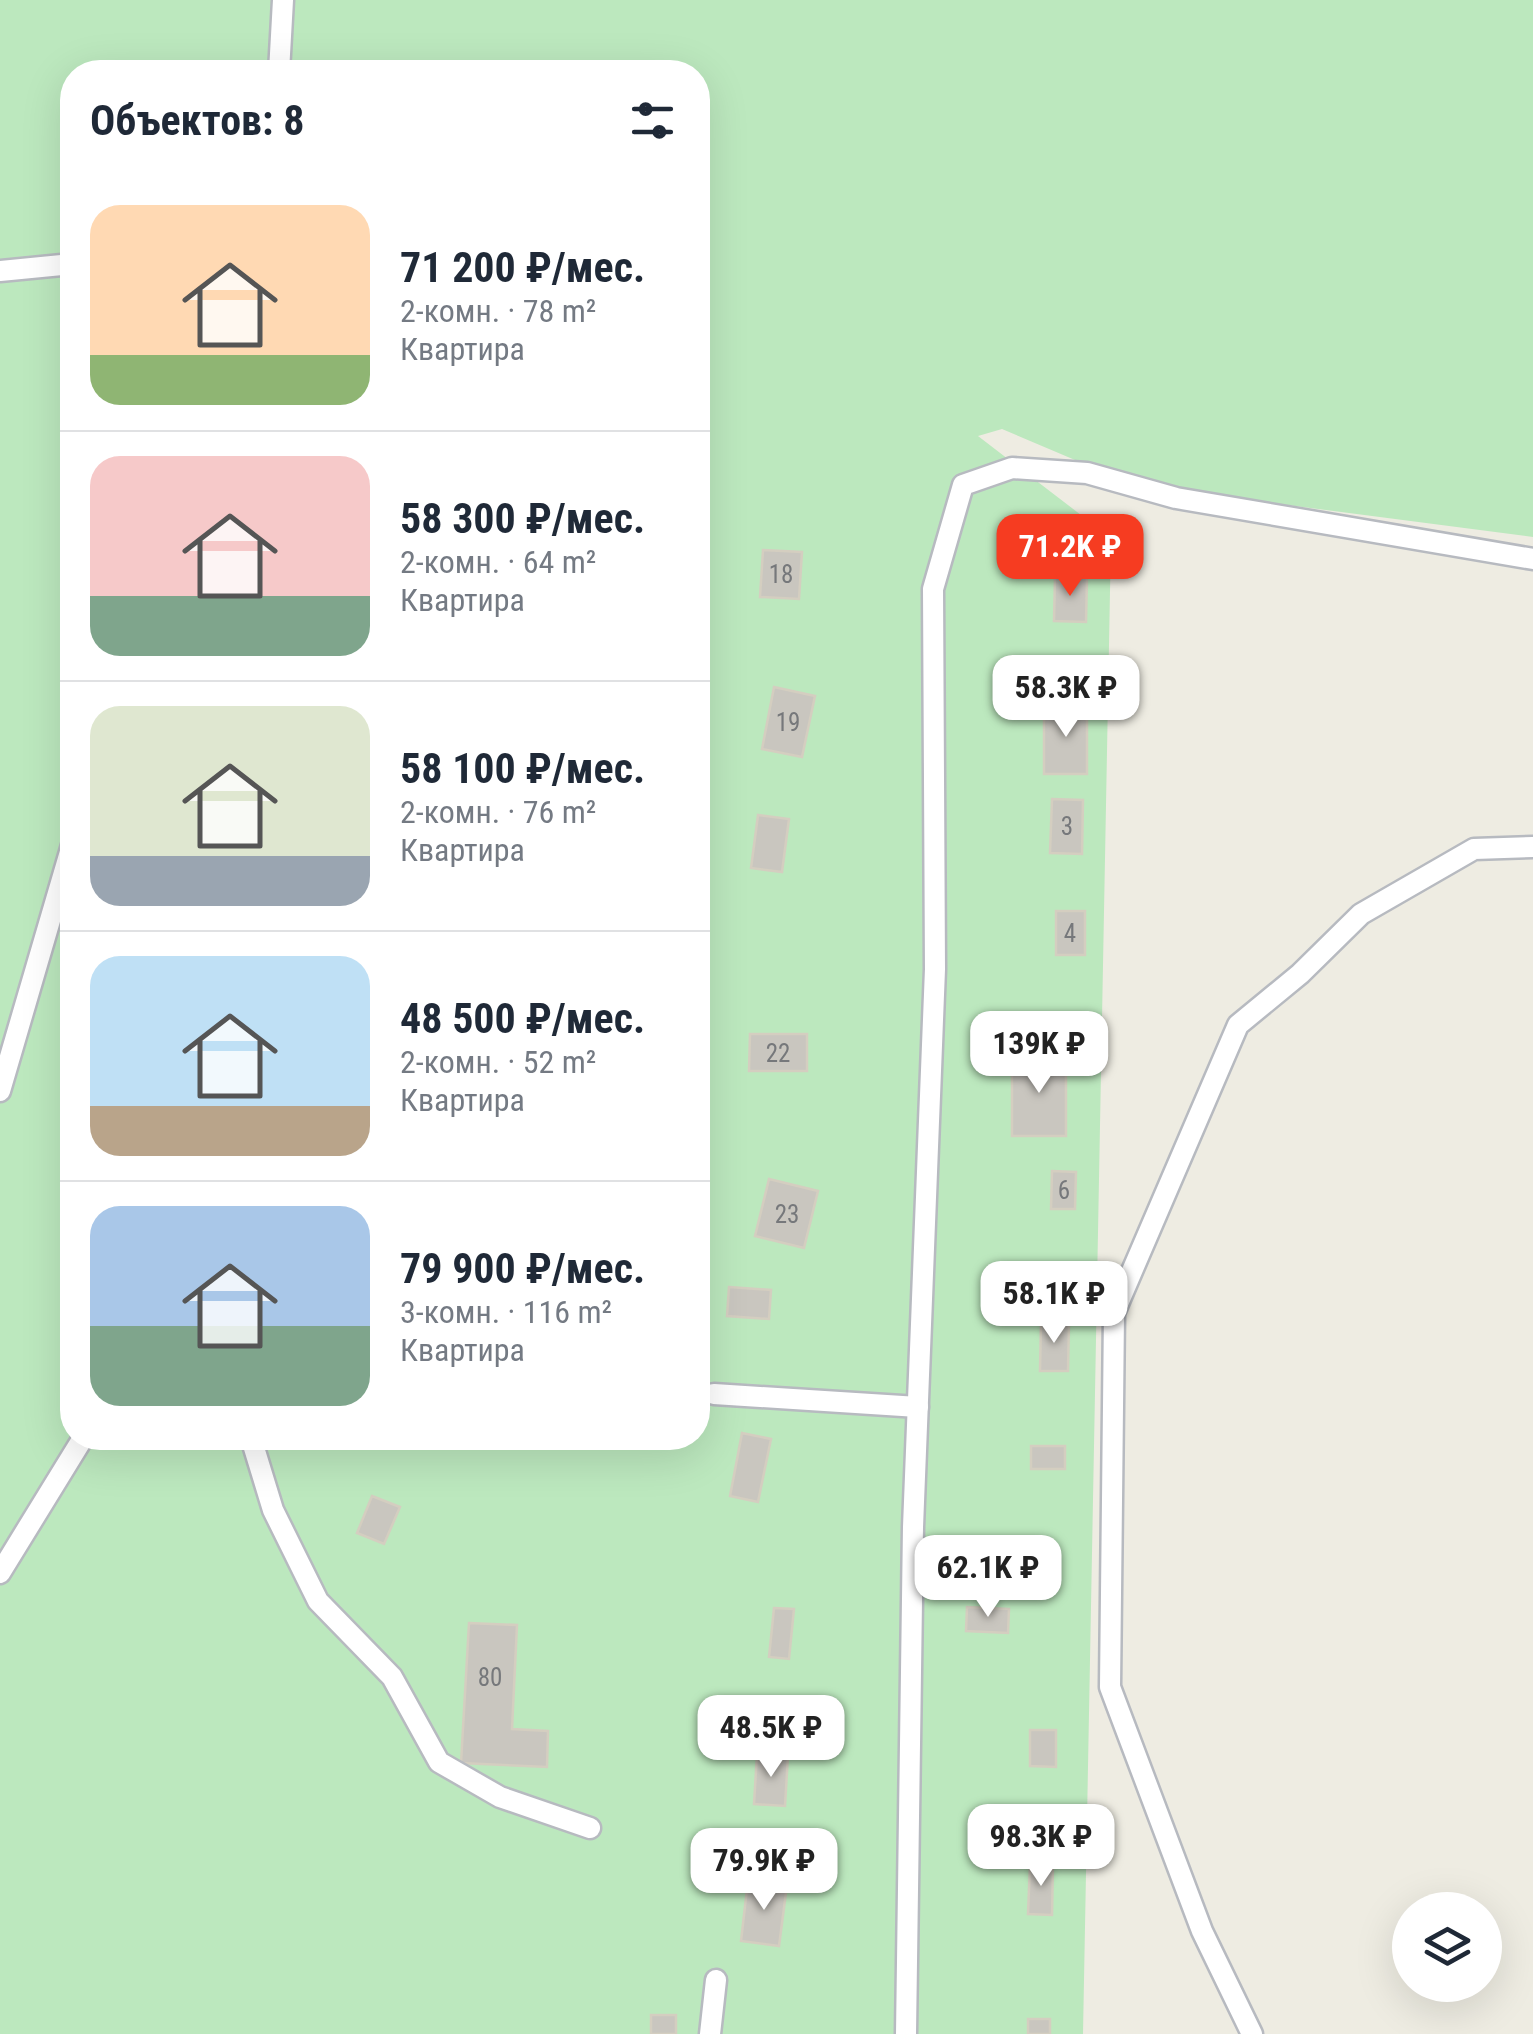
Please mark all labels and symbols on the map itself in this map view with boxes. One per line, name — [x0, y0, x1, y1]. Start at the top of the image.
pin: 71.2K ₽ — [978, 514, 1162, 599]
house number: 18 — [769, 560, 793, 589]
pin: 58.3K ₽ — [974, 655, 1158, 740]
house number: 19 — [776, 708, 800, 737]
house number: 3 — [1061, 812, 1073, 841]
house number: 4 — [1064, 919, 1076, 948]
pin: 139K ₽ — [958, 1011, 1120, 1096]
house number: 22 — [766, 1039, 790, 1068]
house number: 6 — [1058, 1176, 1070, 1205]
house number: 23 — [775, 1200, 799, 1229]
pin: 58.1K ₽ — [962, 1261, 1146, 1346]
pin: 62.1K ₽ — [896, 1535, 1080, 1620]
house number: 80 — [478, 1663, 502, 1692]
pin: 48.5K ₽ — [679, 1695, 863, 1780]
pin: 98.3K ₽ — [949, 1804, 1133, 1889]
pin: 79.9K ₽ — [672, 1828, 856, 1913]

